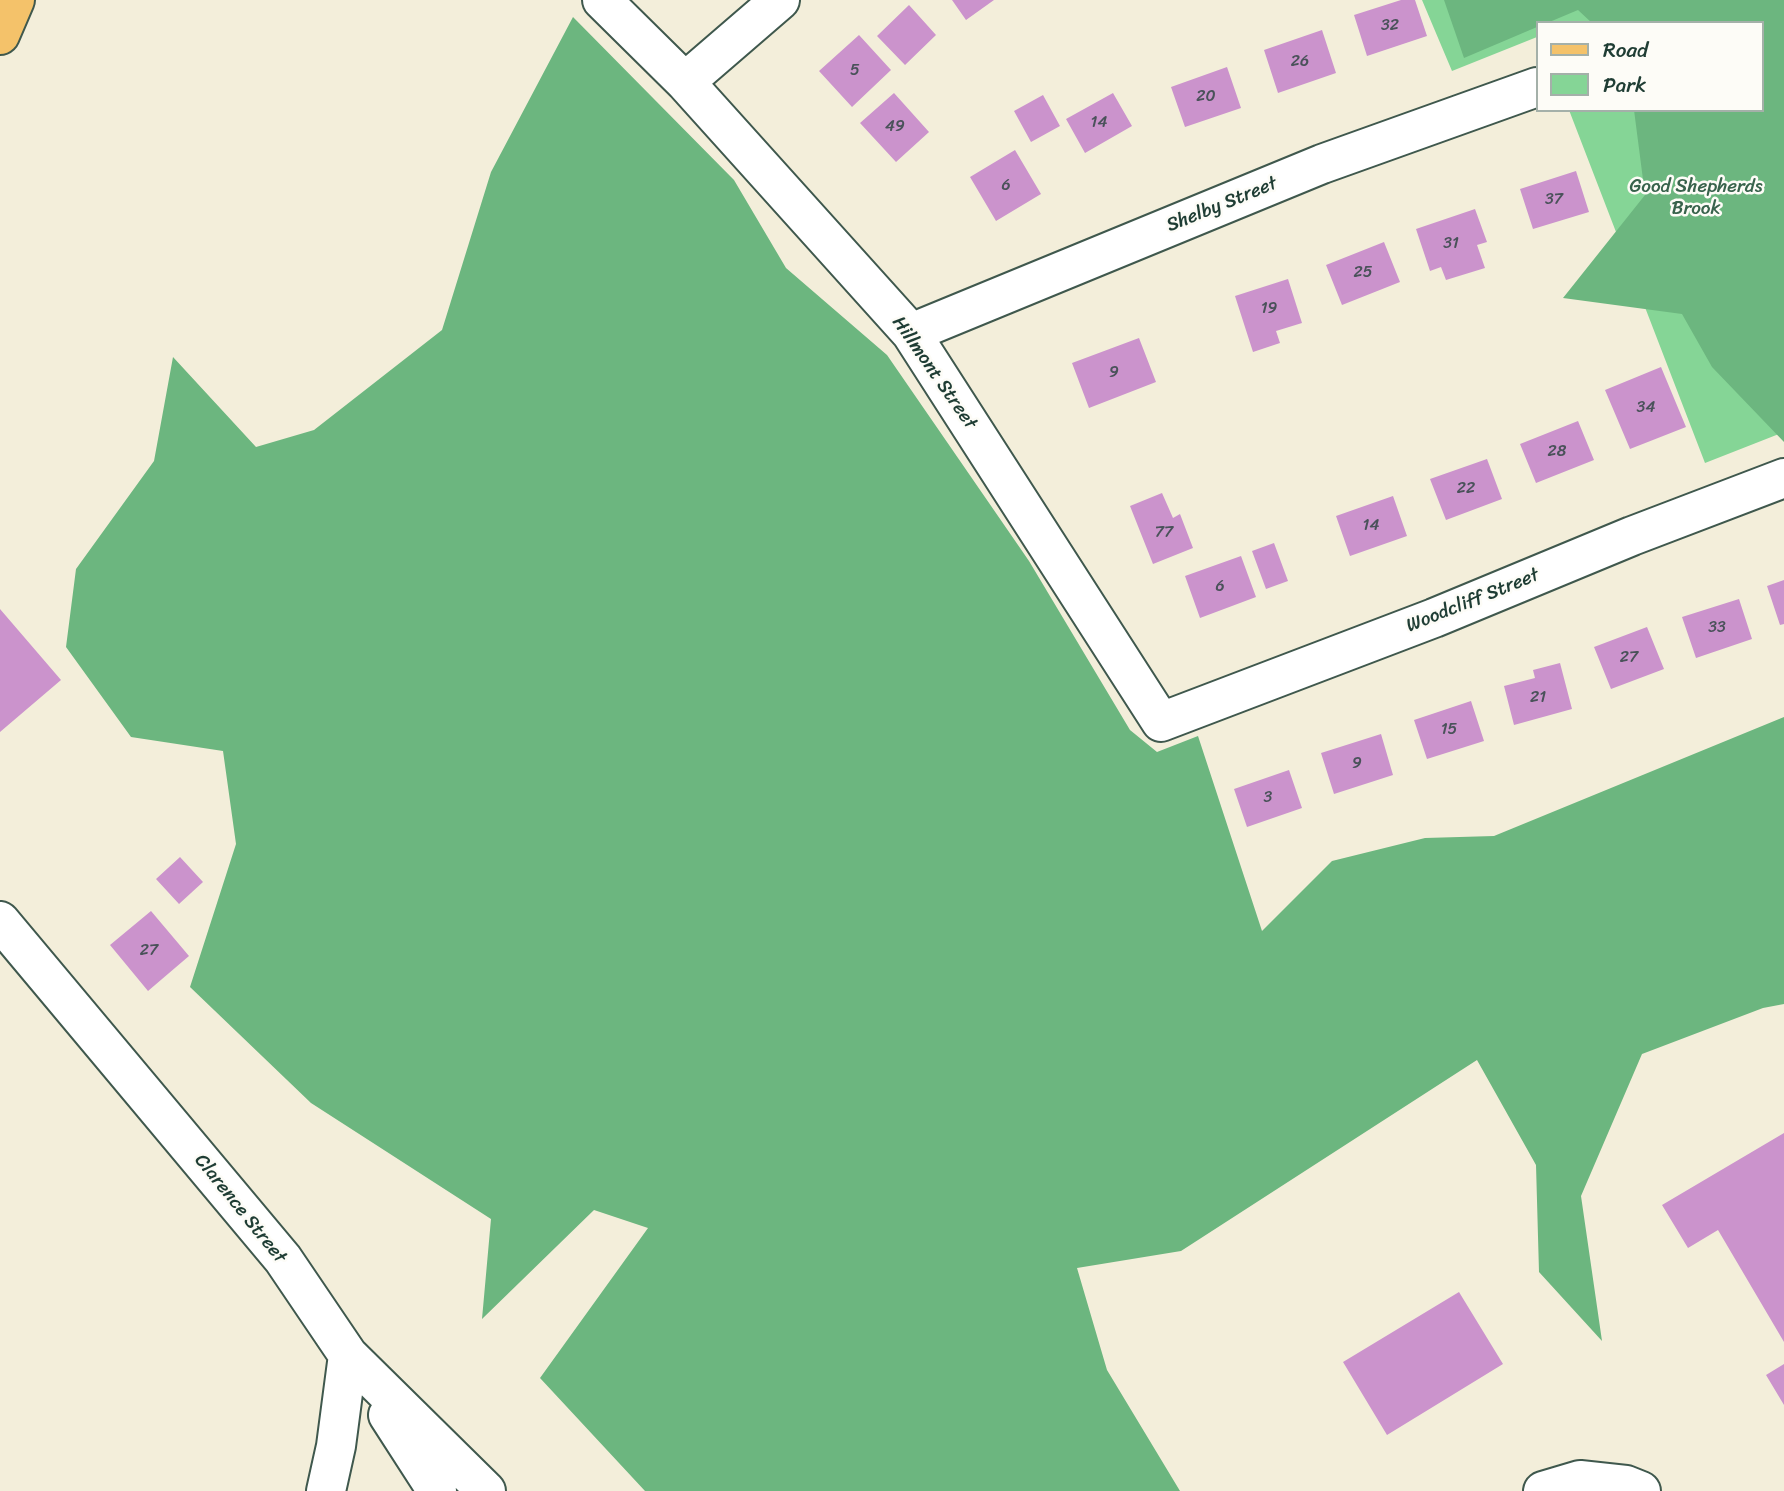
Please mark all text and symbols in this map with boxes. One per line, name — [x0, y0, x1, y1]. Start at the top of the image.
house number: 32 — [1381, 16, 1399, 36]
legend — [1536, 21, 1763, 112]
text: Road — [1603, 31, 1648, 69]
house number: 26 — [1291, 52, 1309, 72]
house number: 5 — [850, 61, 860, 81]
text: Park — [1603, 66, 1646, 104]
house number: 20 — [1196, 87, 1216, 107]
house number: 14 — [1091, 113, 1107, 133]
house number: 49 — [885, 117, 905, 137]
street label: Shelby Street — [1163, 172, 1281, 238]
house number: 6 — [1001, 176, 1011, 196]
park label: Good Shepherds Brook — [1629, 176, 1763, 220]
house number: 37 — [1545, 190, 1563, 210]
house number: 31 — [1443, 234, 1459, 254]
house number: 25 — [1353, 263, 1373, 283]
house number: 19 — [1261, 299, 1277, 319]
street label: Hillmont Street — [887, 312, 981, 434]
house number: 9 — [1109, 363, 1119, 383]
house number: 34 — [1637, 398, 1655, 418]
house number: 28 — [1548, 442, 1566, 462]
house number: 22 — [1457, 479, 1475, 499]
house number: 14 — [1363, 516, 1379, 536]
house number: 77 — [1155, 523, 1173, 543]
street label: Woodcliff Street — [1403, 564, 1543, 638]
house number: 6 — [1215, 577, 1225, 597]
house number: 33 — [1708, 618, 1726, 638]
house number: 27 — [1620, 648, 1638, 668]
house number: 21 — [1530, 688, 1546, 708]
house number: 15 — [1441, 720, 1457, 740]
house number: 9 — [1352, 754, 1362, 774]
house number: 3 — [1264, 788, 1272, 808]
house number: 27 — [140, 941, 158, 961]
street label: Clarence Street — [189, 1150, 291, 1268]

